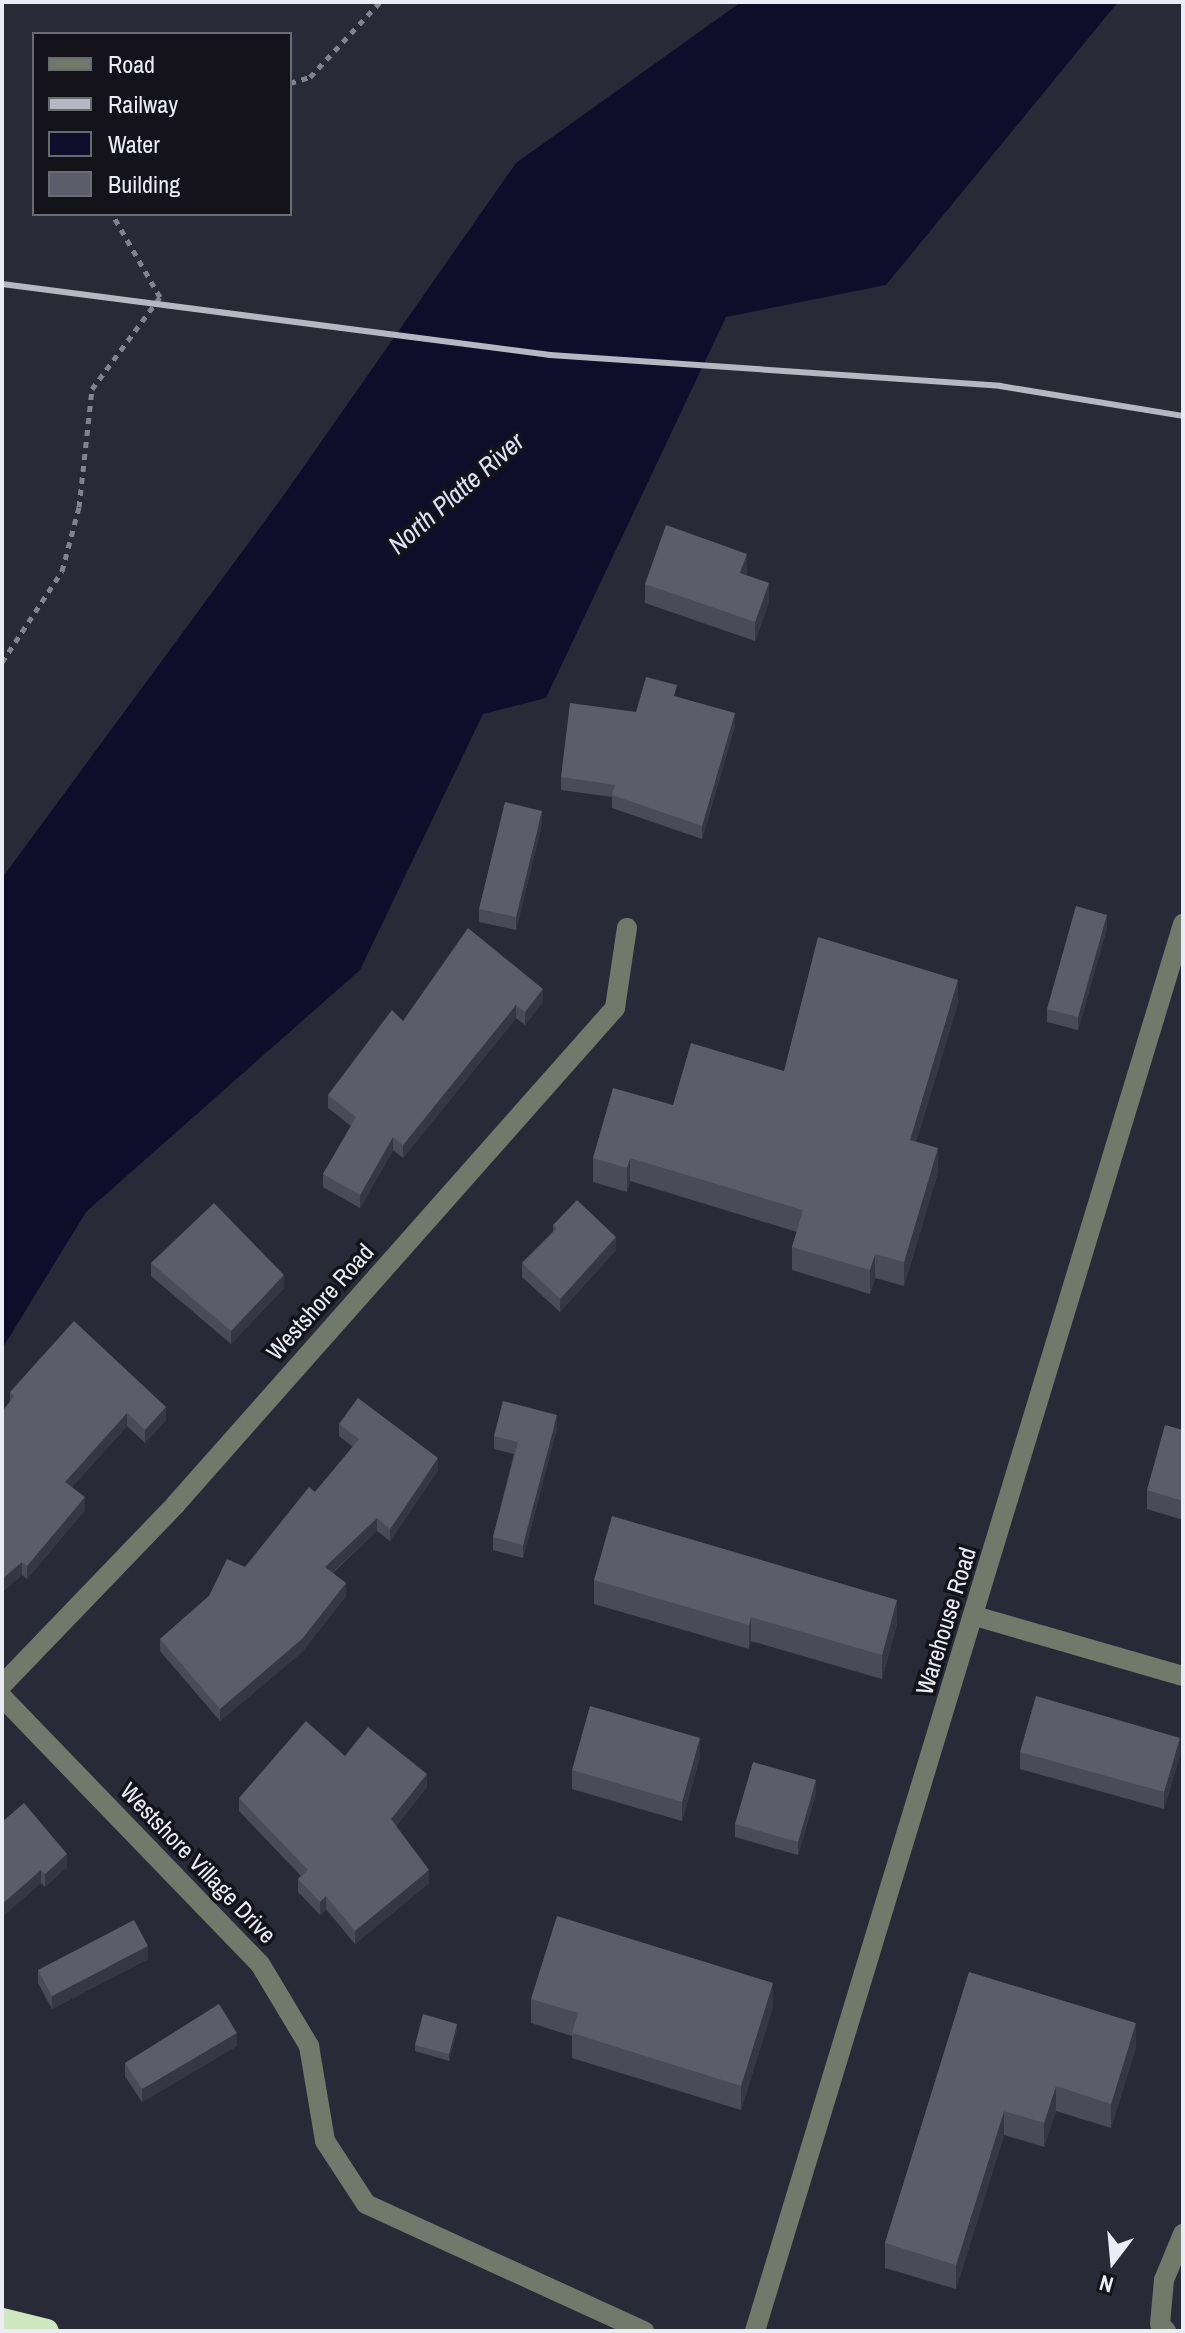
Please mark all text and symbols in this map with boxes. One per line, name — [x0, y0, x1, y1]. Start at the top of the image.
legend — [32, 32, 292, 216]
text: Road — [108, 48, 155, 80]
text: Railway — [108, 88, 178, 120]
text: Water — [108, 128, 160, 160]
text: Building — [108, 168, 180, 200]
water label: North Platte River — [382, 426, 530, 560]
street label: Westshore Road — [260, 1238, 380, 1366]
street label: Warehouse Road — [910, 1544, 982, 1698]
street label: Westshore Village Drive — [114, 1777, 282, 1949]
north arrow — [1073, 2221, 1153, 2301]
text: N — [1096, 2268, 1117, 2300]

